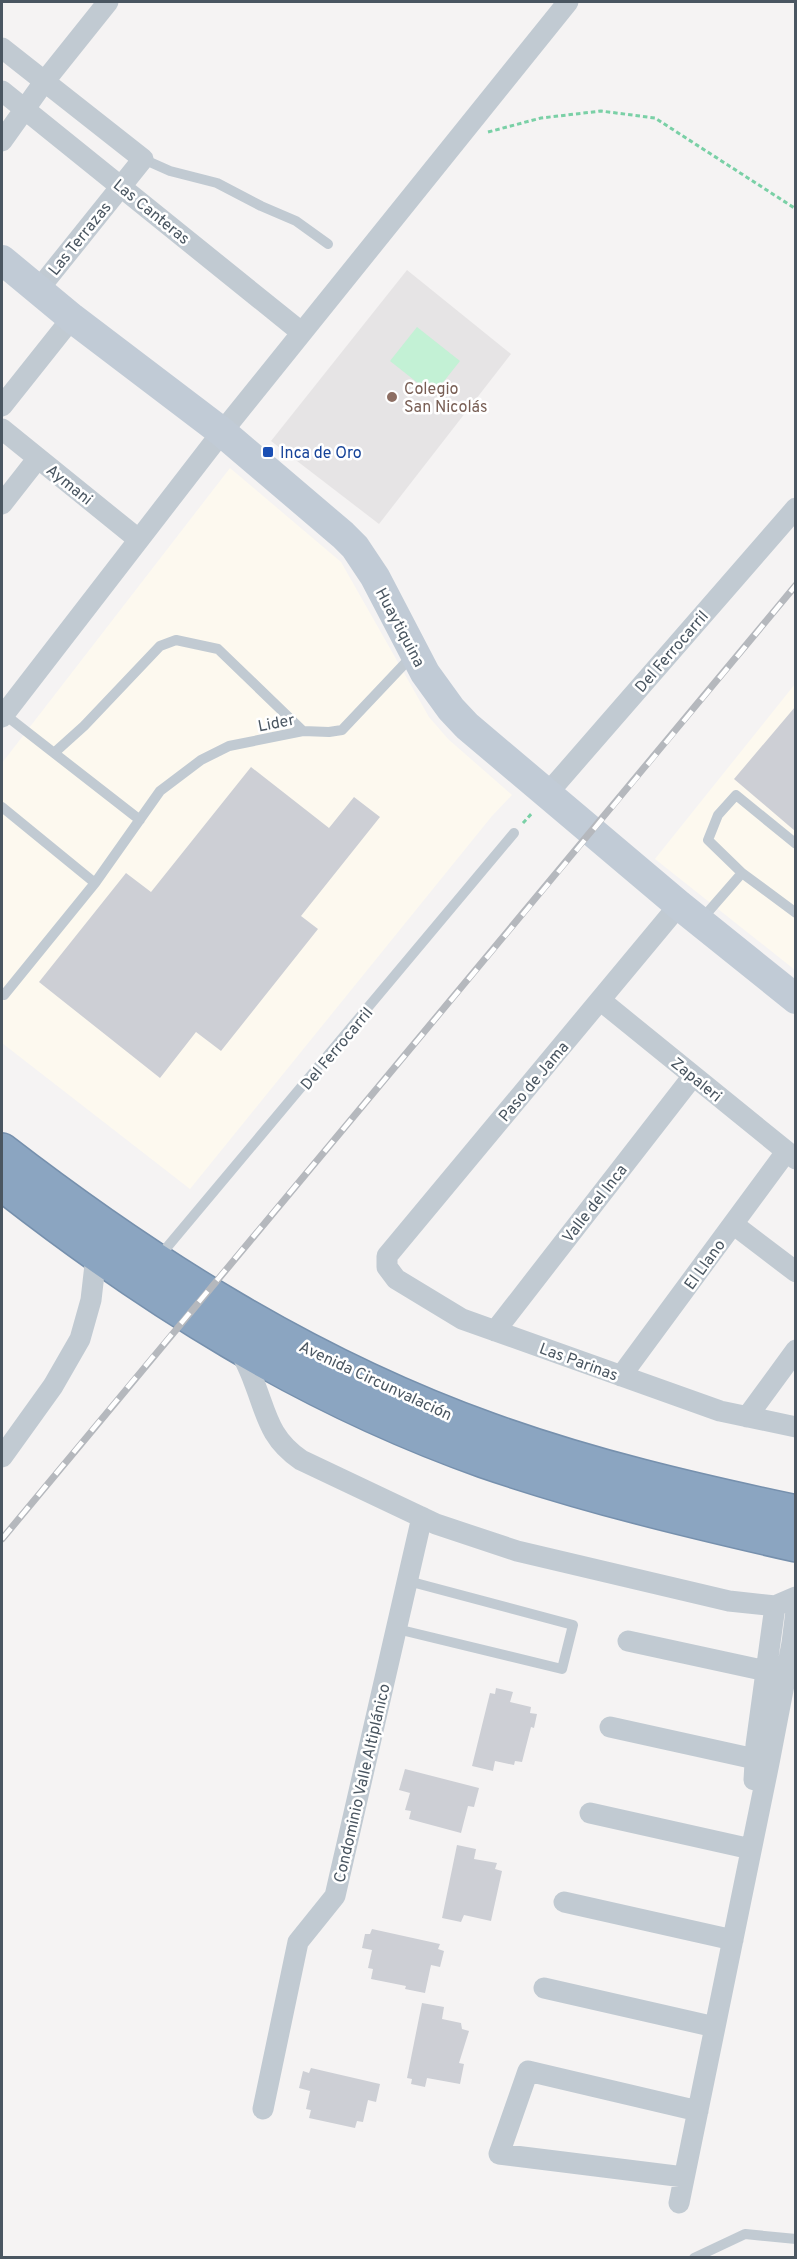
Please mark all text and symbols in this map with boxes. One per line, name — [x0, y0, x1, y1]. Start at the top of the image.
street label: Las Canteras — [108, 176, 193, 250]
street label: Las Terrazas — [45, 198, 116, 280]
place label: Colegio San Nicolás — [404, 380, 488, 418]
marker: Colegio San Nicolás — [385, 390, 399, 404]
place label: Inca de Oro — [280, 444, 362, 464]
marker: Inca de Oro — [261, 445, 275, 459]
street label: Aymani — [41, 461, 96, 510]
street label: Huaytiquina — [370, 585, 428, 671]
street label: Del Ferrocarril — [632, 607, 714, 697]
street label: Lider — [256, 711, 296, 737]
street label: Del Ferrocarril — [297, 1004, 378, 1095]
street label: Paso de Jama — [495, 1038, 574, 1127]
street label: Zapaleri — [666, 1054, 725, 1107]
street label: Valle del Inca — [559, 1161, 632, 1247]
street label: El Llano — [681, 1236, 731, 1294]
street label: Avenida Circunvalación — [295, 1338, 455, 1426]
street label: Las Parinas — [536, 1339, 620, 1386]
street label: Condominio Valle Altiplánico — [330, 1682, 396, 1885]

